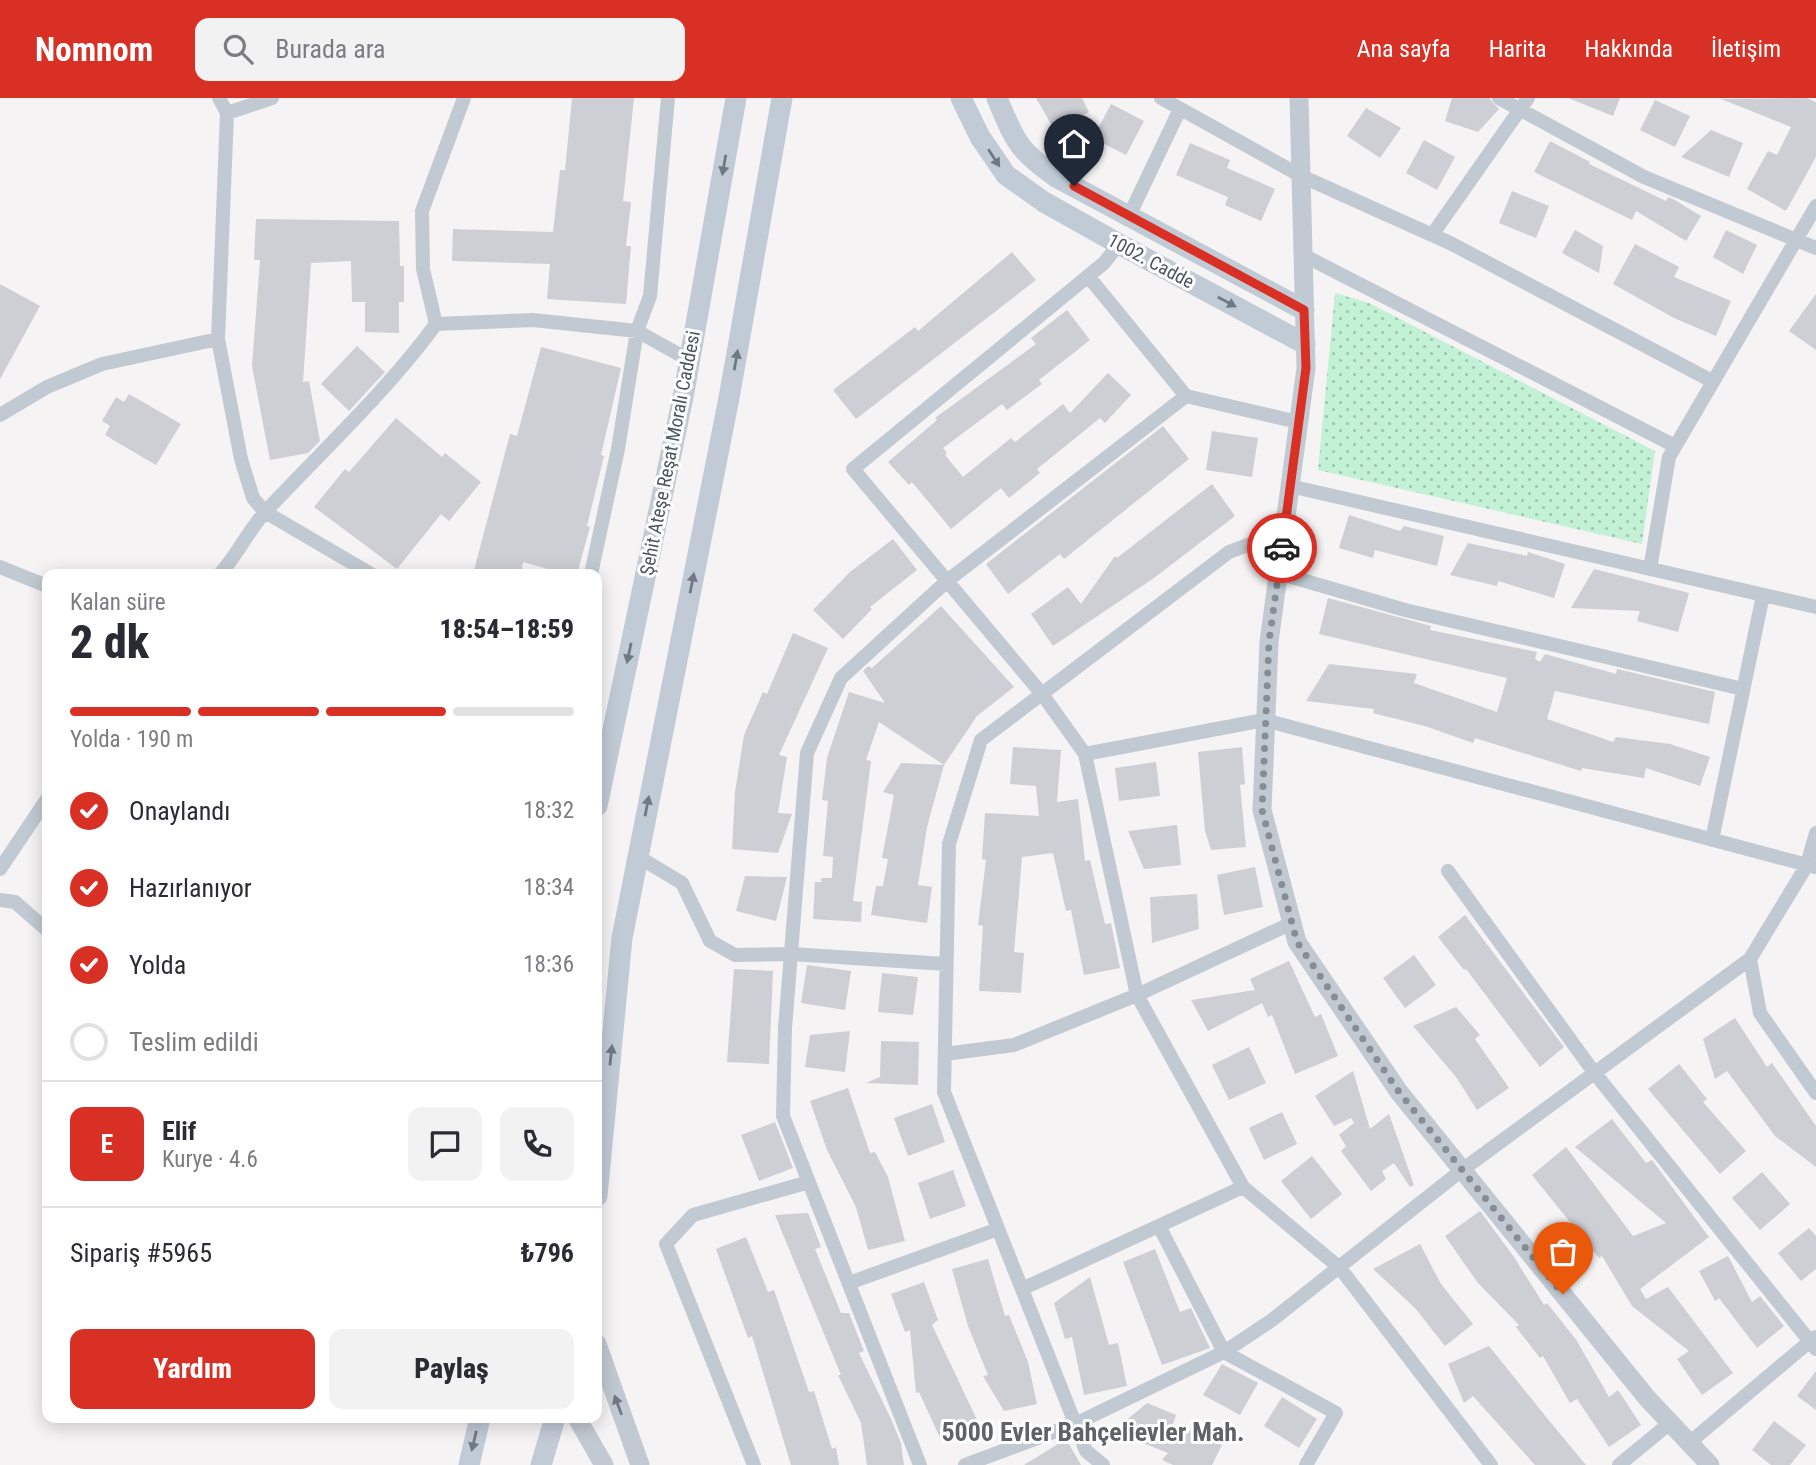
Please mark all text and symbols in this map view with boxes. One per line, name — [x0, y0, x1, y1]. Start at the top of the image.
search box — [195, 18, 685, 81]
text: Nomnom — [35, 30, 153, 69]
icon: search — [219, 30, 257, 68]
text: Burada ara — [275, 34, 386, 64]
text: Ana sayfa — [1357, 35, 1451, 63]
text: Harita — [1489, 35, 1546, 63]
text: Hakkında — [1584, 35, 1673, 63]
text: İletişim — [1711, 35, 1781, 63]
pin — [1044, 114, 1104, 186]
icon: home — [1055, 125, 1093, 163]
one-way arrow — [987, 148, 1000, 167]
one-way arrow — [718, 154, 729, 176]
street label: 1002. Cadde — [1104, 229, 1198, 293]
one-way arrow — [1217, 296, 1237, 308]
street label: Şehit Ateşe Reşat Moralı Caddesi — [635, 329, 705, 577]
one-way arrow — [731, 349, 742, 371]
courier — [1247, 513, 1317, 583]
icon: car — [1263, 529, 1301, 567]
one-way arrow — [686, 572, 697, 594]
text: Kalan süre — [70, 589, 165, 616]
text: 18:54–18:59 — [440, 614, 574, 644]
text: 2 dk — [70, 615, 149, 669]
one-way arrow — [623, 642, 634, 664]
text: Yolda · 190 m — [70, 726, 193, 753]
icon: check — [70, 792, 108, 830]
one-way arrow — [641, 795, 652, 817]
text: Onaylandı — [129, 796, 230, 826]
text: 18:32 — [523, 797, 574, 824]
icon: check — [70, 869, 108, 907]
text: Hazırlanıyor — [129, 873, 252, 903]
text: 18:34 — [523, 874, 574, 901]
icon: check — [70, 946, 108, 984]
text: Yolda — [129, 950, 186, 980]
text: 18:36 — [523, 951, 574, 978]
text: Teslim edildi — [129, 1027, 259, 1057]
one-way arrow — [605, 1044, 616, 1066]
button: chat — [408, 1107, 482, 1181]
button: phone — [500, 1107, 574, 1181]
text: Elif — [162, 1116, 196, 1146]
text: E — [101, 1129, 113, 1159]
text: Kurye · 4.6 — [162, 1146, 258, 1173]
pin — [1533, 1222, 1593, 1294]
icon: bag — [1544, 1233, 1582, 1271]
text: Sipariş #5965 — [70, 1238, 212, 1268]
text: ₺796 — [521, 1238, 574, 1268]
button: Yardım — [70, 1329, 315, 1409]
button: Paylaş — [329, 1329, 574, 1409]
one-way arrow — [612, 1394, 623, 1415]
district label: 5000 Evler Bahçelievler Mah. — [941, 1417, 1245, 1447]
one-way arrow — [469, 1430, 480, 1452]

